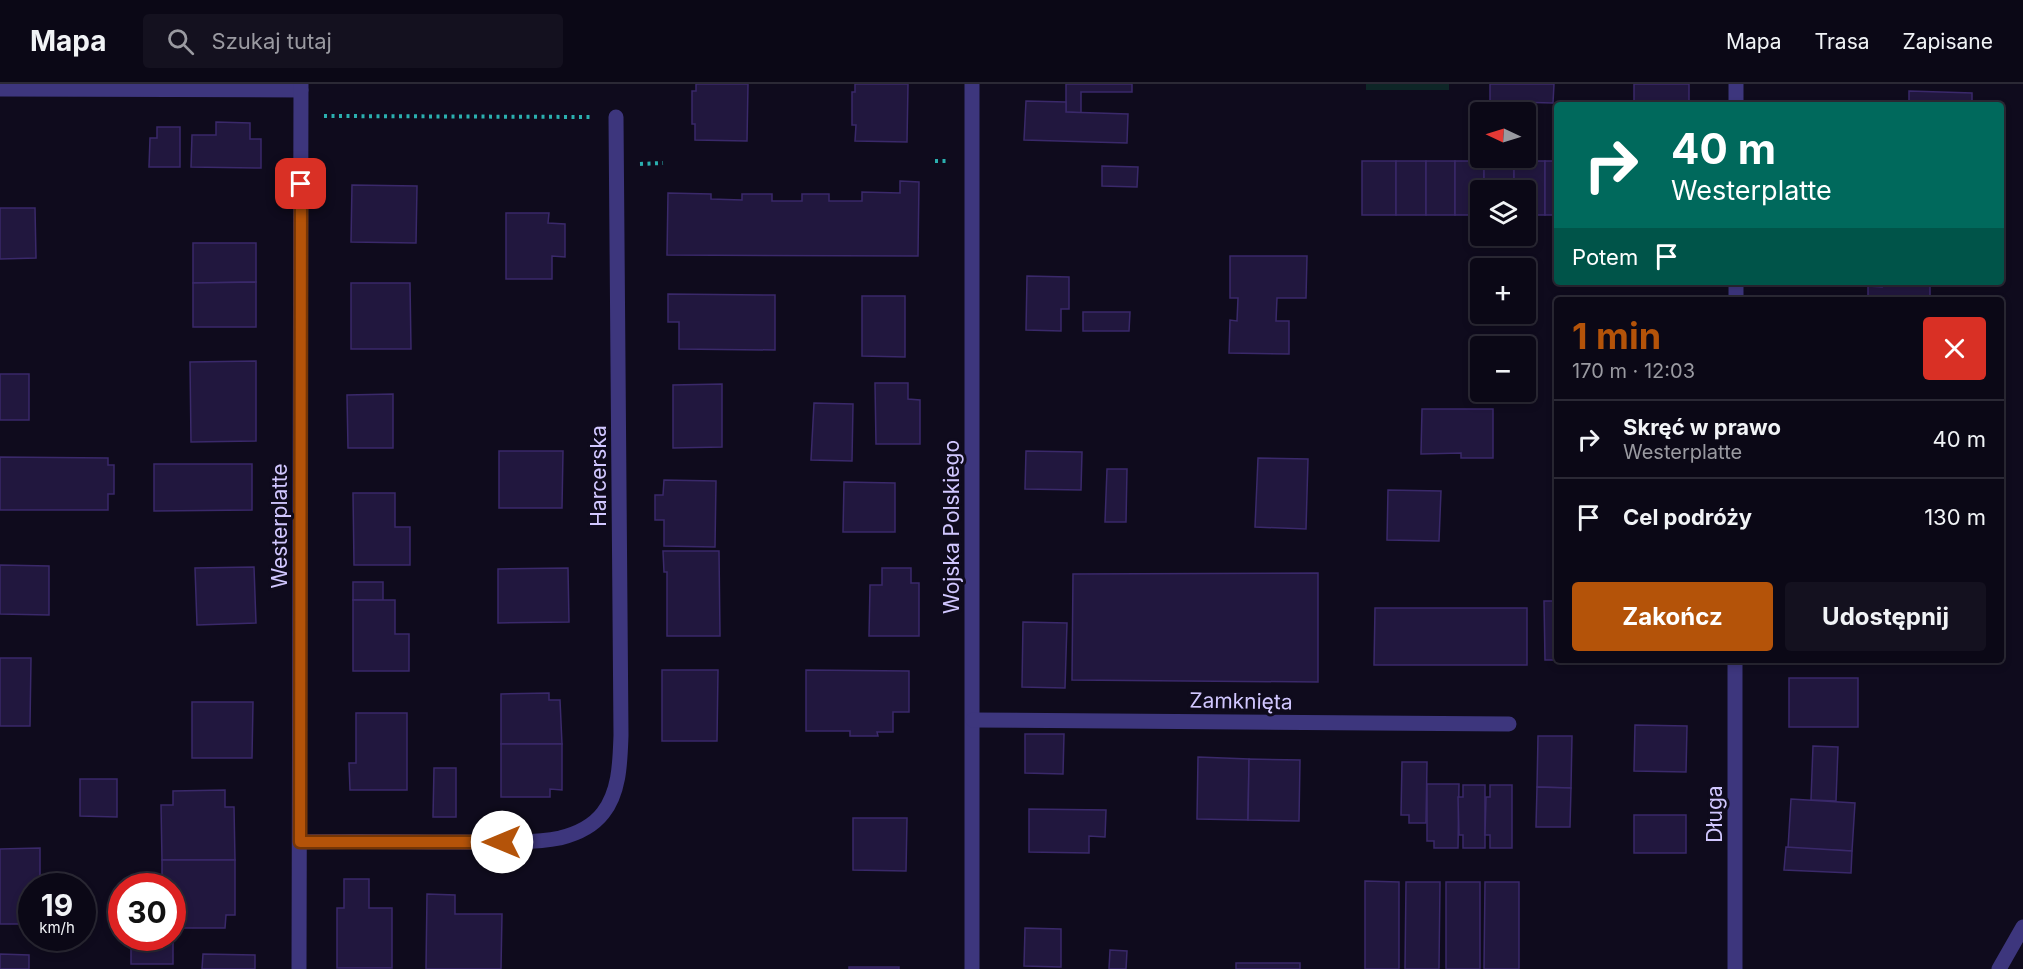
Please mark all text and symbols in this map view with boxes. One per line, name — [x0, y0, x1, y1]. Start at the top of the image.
search box — [143, 14, 563, 68]
text: Mapa — [30, 24, 107, 58]
icon: search — [164, 25, 197, 58]
text: Szukaj tutaj — [212, 28, 332, 54]
text: Mapa — [1726, 29, 1782, 54]
text: Trasa — [1815, 29, 1870, 54]
text: Zapisane — [1903, 29, 1993, 54]
north arrow — [1470, 102, 1536, 168]
map controls — [1470, 102, 1536, 402]
text: 40 m — [1671, 123, 1776, 174]
icon: right — [1572, 126, 1650, 204]
pin — [275, 158, 326, 209]
icon: arrive — [284, 167, 317, 200]
text: Westerplatte — [1671, 174, 1832, 207]
button: layers — [1470, 180, 1536, 246]
icon: arrive — [1650, 240, 1683, 273]
text: Potem — [1572, 244, 1638, 270]
button: + — [1470, 258, 1536, 324]
text: 1 min — [1572, 314, 1661, 358]
button: close — [1923, 317, 1986, 380]
button: − — [1470, 336, 1536, 402]
text: 170 m · 12:03 — [1572, 359, 1695, 383]
text: Skręć w prawo — [1623, 414, 1781, 440]
icon: right — [1572, 423, 1605, 456]
street label: Harcerska — [586, 425, 611, 527]
text: 40 m — [1932, 426, 1986, 452]
street label: Wojska Polskiego — [939, 440, 964, 614]
text: Westerplatte — [1623, 440, 1742, 464]
street label: Westerplatte — [267, 463, 292, 589]
icon: arrive — [1572, 501, 1605, 534]
text: Cel podróży — [1623, 504, 1752, 530]
text: 130 m — [1924, 504, 1986, 530]
button: Zakończ — [1572, 582, 1773, 651]
button: Udostępnij — [1785, 582, 1986, 651]
street label: Zamknięta — [1189, 688, 1293, 714]
street label: Długa — [1702, 785, 1727, 843]
position arrow — [470, 810, 534, 874]
speed limit sign: 30 — [108, 873, 186, 951]
text: 19 — [41, 887, 73, 923]
text: km/h — [39, 918, 75, 937]

